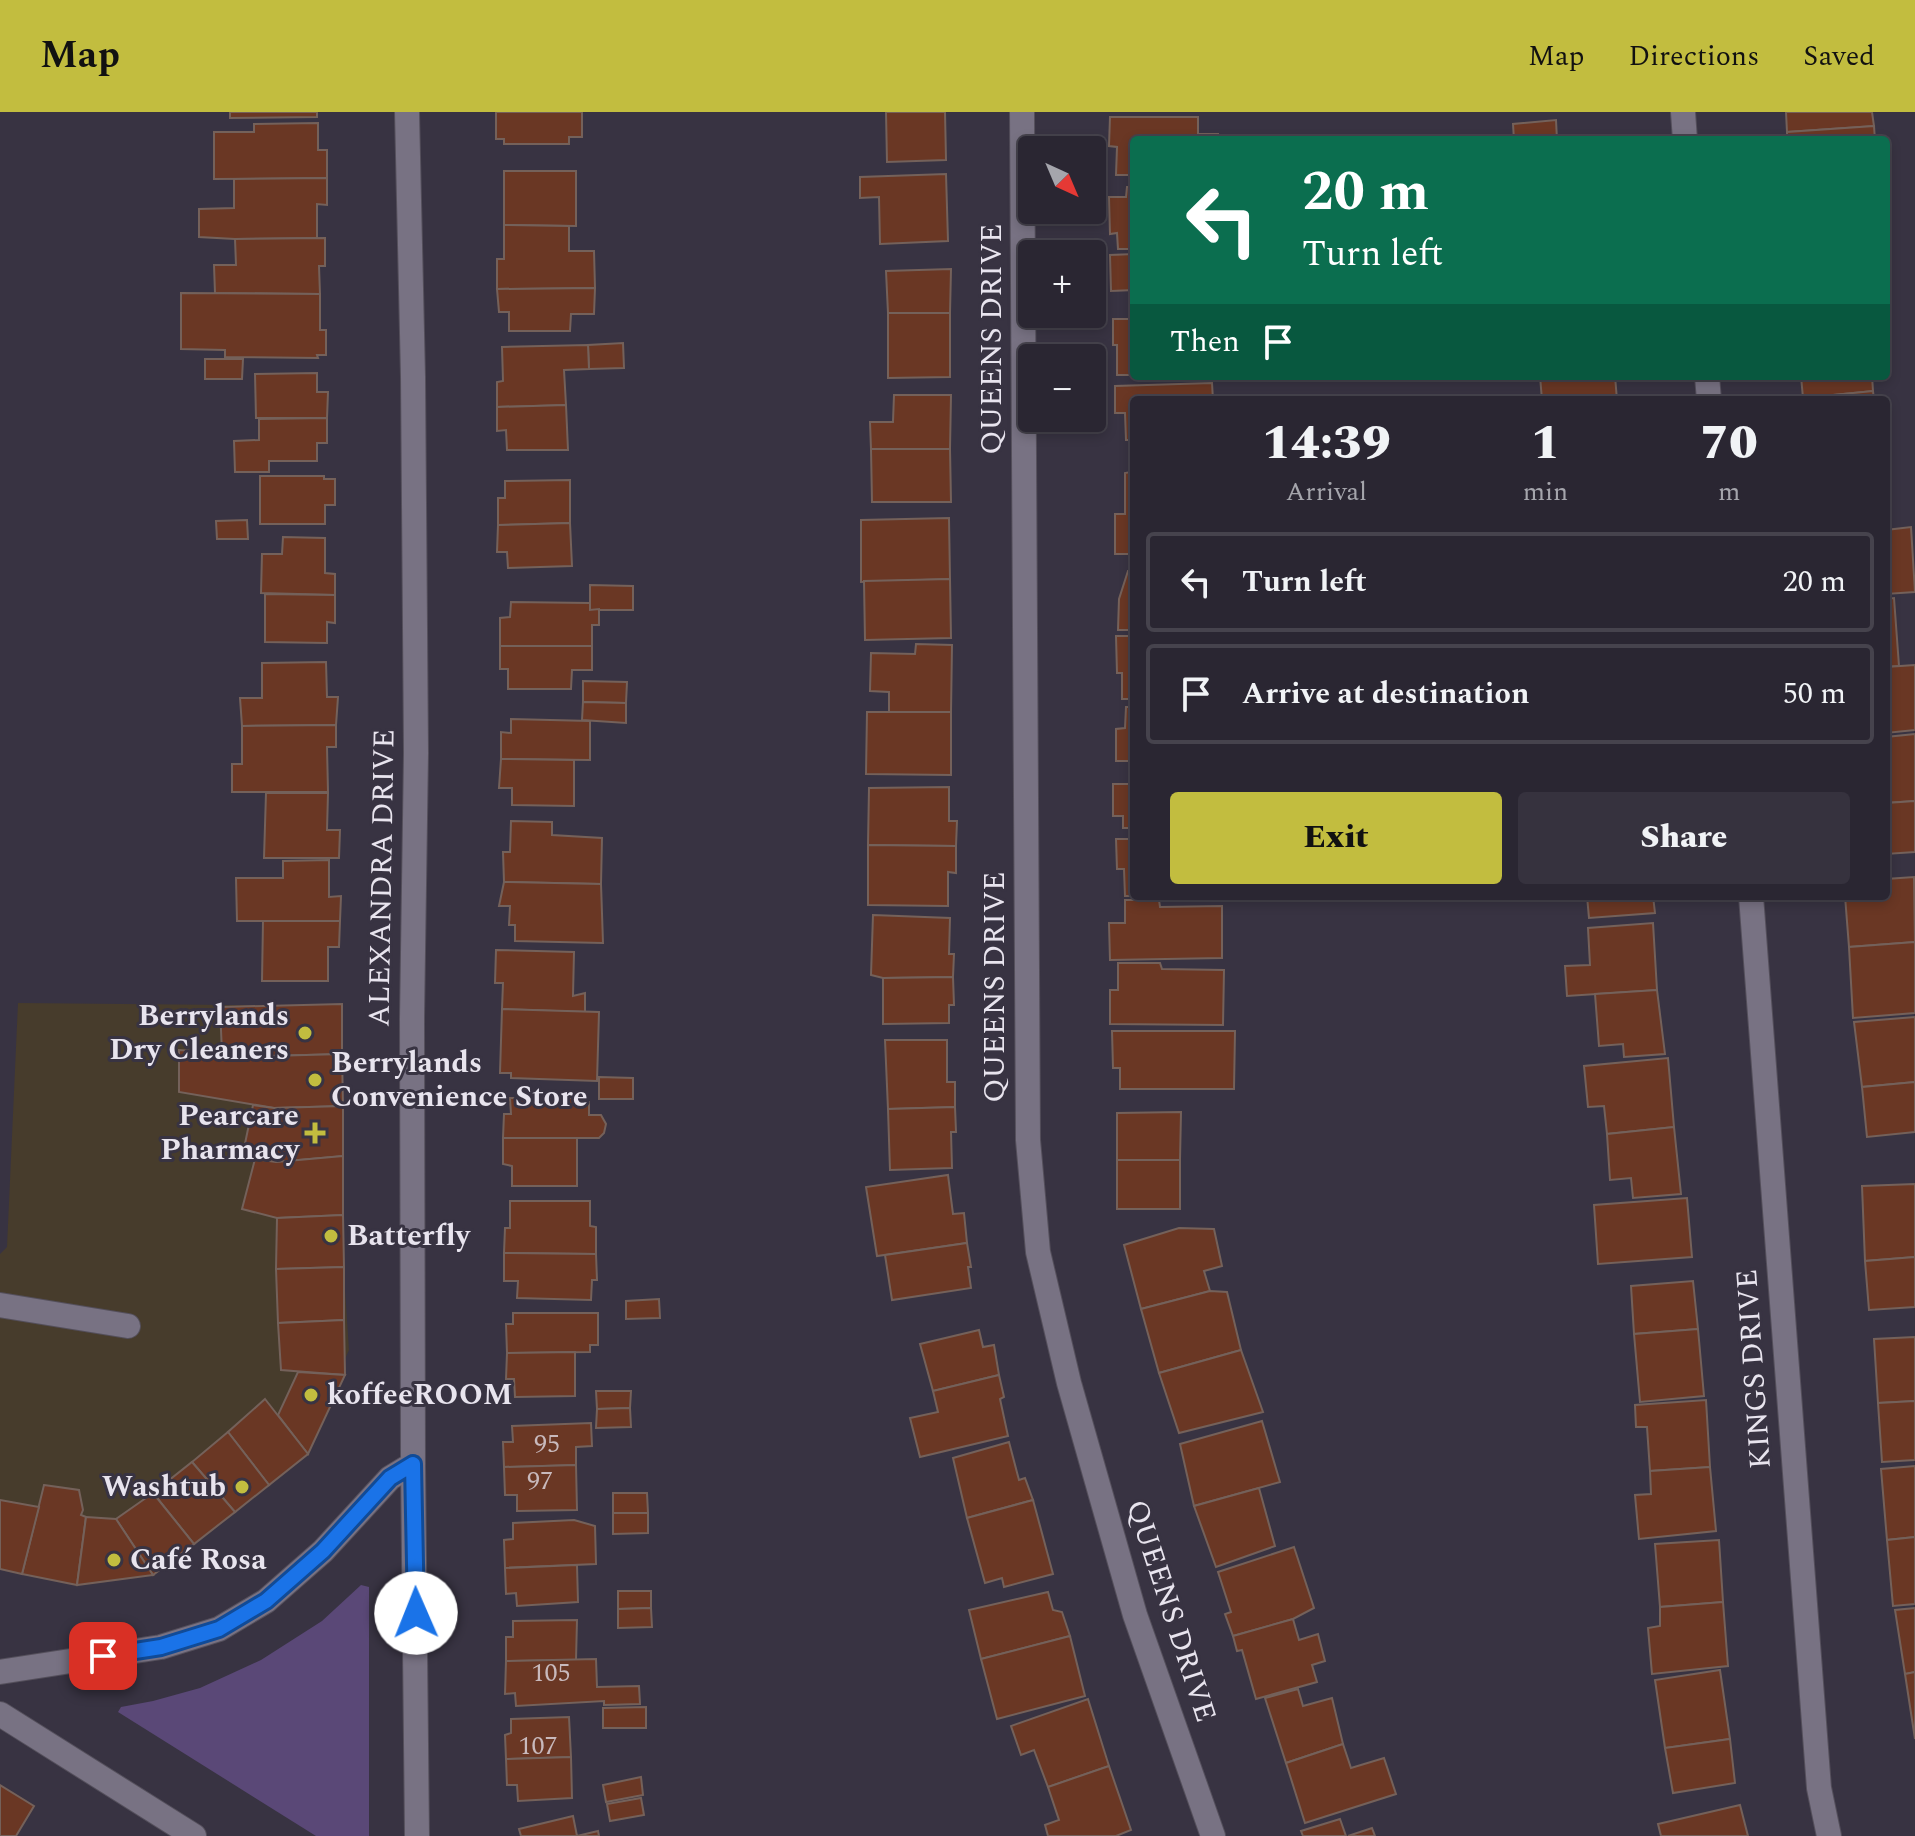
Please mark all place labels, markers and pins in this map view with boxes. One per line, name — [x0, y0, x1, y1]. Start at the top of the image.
place label: Berrylands Dry Cleaners — [109, 993, 289, 1073]
marker: Berrylands Dry Cleaners — [296, 1024, 314, 1042]
place label: Berrylands Convenience Store — [331, 1040, 588, 1120]
marker: Berrylands Convenience Store — [306, 1071, 324, 1089]
place label: Pearcare Pharmacy — [160, 1093, 301, 1173]
marker: Pearcare Pharmacy — [306, 1124, 324, 1142]
place label: Batterfly — [347, 1213, 472, 1259]
marker: Batterfly — [322, 1227, 340, 1245]
place label: koffeeROOM — [327, 1372, 513, 1418]
marker: koffeeROOM — [302, 1386, 320, 1404]
place label: Washtub — [102, 1464, 226, 1510]
marker: Washtub — [233, 1478, 251, 1496]
place label: Café Rosa — [130, 1537, 267, 1583]
marker: Café Rosa — [105, 1551, 123, 1569]
pin — [69, 1622, 137, 1690]

